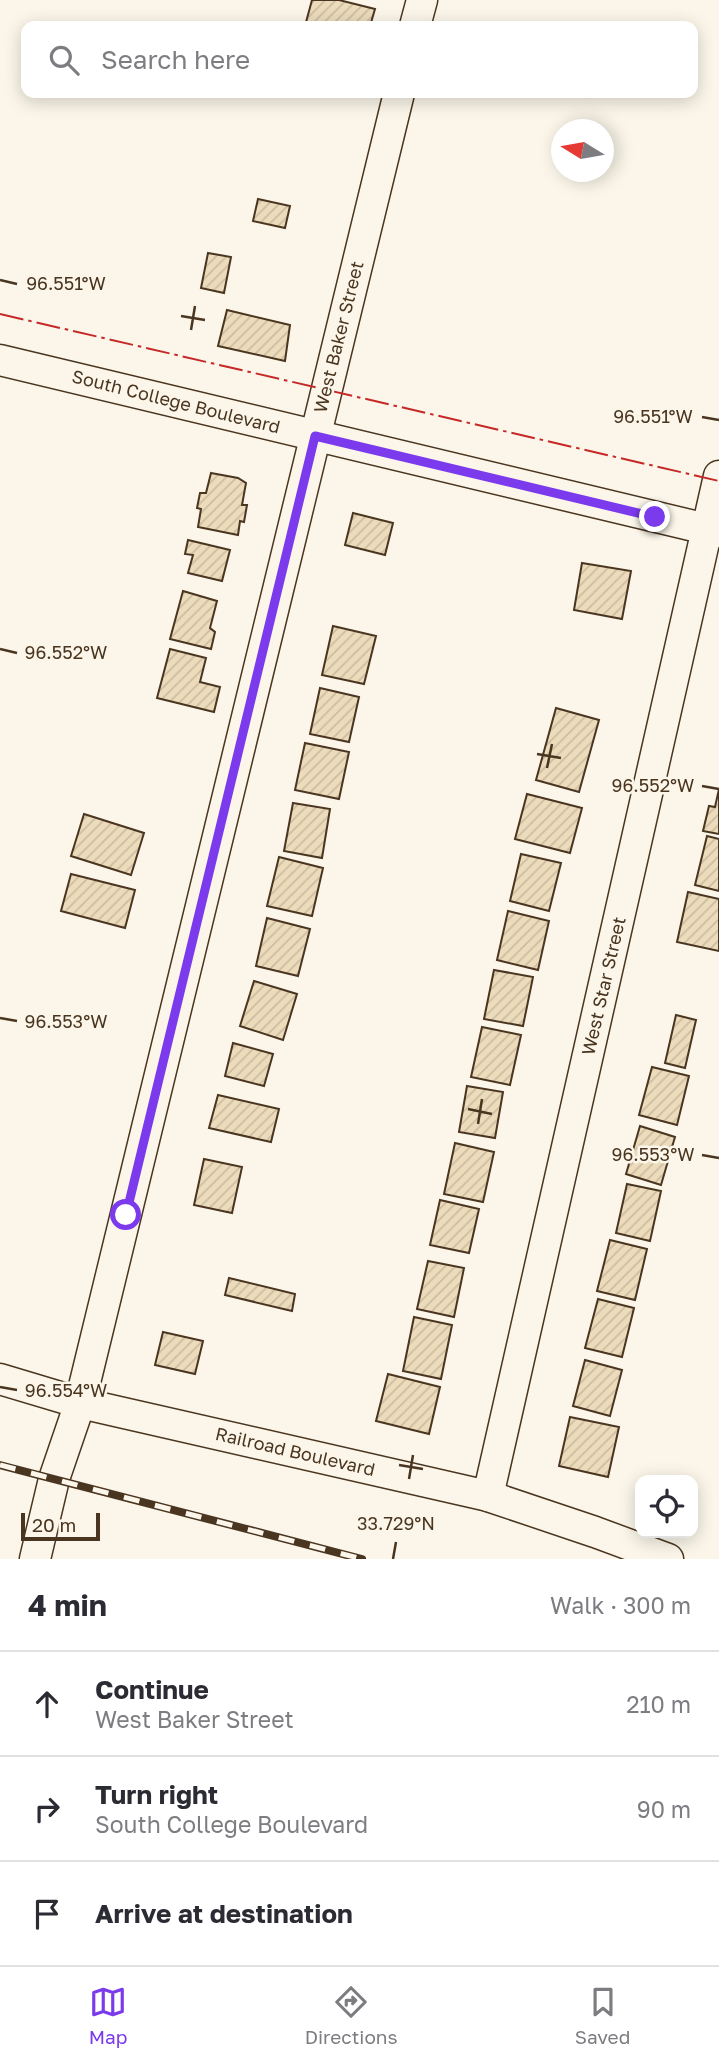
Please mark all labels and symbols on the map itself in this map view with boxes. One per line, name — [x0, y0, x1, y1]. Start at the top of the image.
north arrow — [551, 119, 614, 182]
street label: West Baker Street — [309, 259, 368, 415]
text: 96.551°W — [26, 272, 106, 294]
street label: South College Boulevard — [70, 364, 283, 438]
text: 96.551°W — [613, 405, 693, 427]
route end — [639, 501, 670, 532]
text: 96.552°W — [25, 641, 107, 663]
text: 96.552°W — [612, 774, 694, 796]
street label: West Star Street — [576, 914, 630, 1057]
text: 96.553°W — [25, 1010, 107, 1032]
text: 96.553°W — [612, 1143, 694, 1165]
route start — [110, 1199, 141, 1230]
text: 96.554°W — [25, 1379, 107, 1401]
street label: Railroad Boulevard — [213, 1422, 377, 1480]
scale bar — [21, 1510, 100, 1542]
text: 33.729°N — [357, 1512, 435, 1534]

